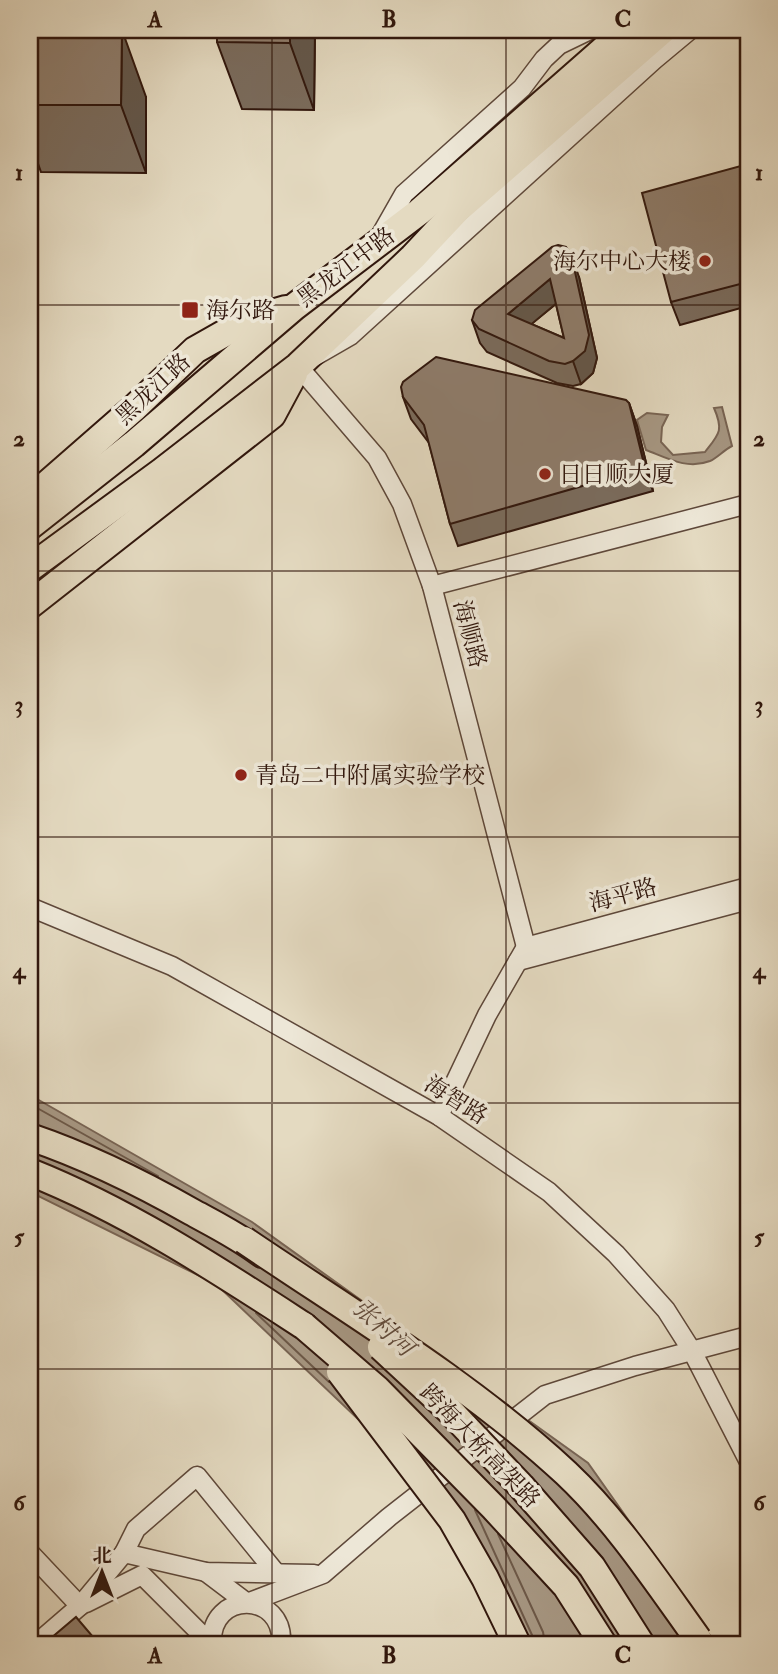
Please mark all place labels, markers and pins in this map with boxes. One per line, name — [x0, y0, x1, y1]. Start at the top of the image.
place label: 海尔中心大楼 — [553, 247, 691, 276]
marker: 海尔中心大楼 — [697, 253, 713, 269]
place label: 海尔路 — [206, 296, 275, 325]
marker: 海尔路 — [180, 300, 200, 320]
place label: 日日顺大厦 — [559, 460, 674, 489]
marker: 日日顺大厦 — [537, 466, 553, 482]
place label: 青岛二中附属实验学校 — [255, 761, 485, 790]
marker: 青岛二中附属实验学校 — [233, 767, 249, 783]

